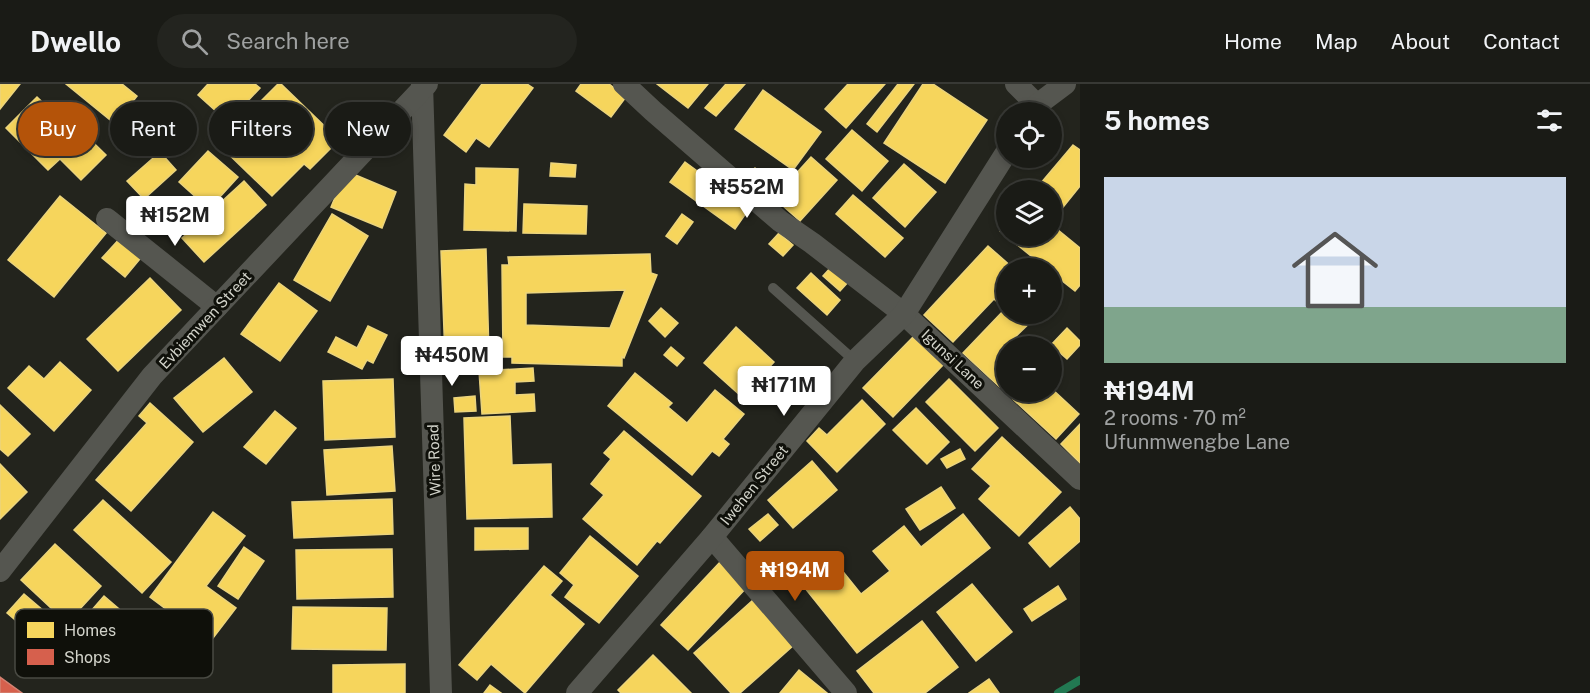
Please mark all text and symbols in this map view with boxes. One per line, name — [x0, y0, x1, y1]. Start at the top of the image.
search box — [157, 14, 577, 68]
text: Dwello — [30, 25, 121, 58]
icon: search — [178, 25, 211, 58]
text: Search here — [226, 28, 350, 54]
text: Home — [1224, 29, 1282, 54]
text: Map — [1315, 29, 1358, 54]
text: About — [1391, 29, 1450, 54]
text: Contact — [1483, 29, 1560, 54]
chip: Buy — [18, 102, 98, 156]
chip: Rent — [110, 102, 197, 156]
chip: Filters — [209, 102, 313, 156]
chip: New — [325, 102, 411, 156]
map controls — [996, 102, 1062, 402]
button: locate — [996, 102, 1062, 168]
icon: filters — [1533, 104, 1566, 137]
text: 5 homes — [1104, 105, 1210, 136]
pin: ₦552M — [705, 168, 789, 219]
text: ₦552M — [710, 175, 784, 199]
button: layers — [996, 180, 1062, 246]
pin: ₦152M — [133, 196, 217, 247]
text: ₦152M — [140, 203, 210, 227]
icon: home — [1281, 216, 1389, 324]
button: + — [996, 258, 1062, 324]
street label: Evbiemwen Street — [156, 268, 255, 372]
street label: Igunsi Lane — [918, 326, 988, 392]
pin: ₦450M — [410, 336, 494, 387]
button: − — [996, 336, 1062, 402]
text: ₦450M — [415, 343, 489, 367]
pin: ₦171M — [742, 366, 826, 417]
text: ₦171M — [752, 373, 816, 397]
text: ₦194M — [1104, 375, 1195, 406]
text: 2 rooms · 70 m² — [1104, 406, 1246, 430]
street label: Wire Road — [424, 424, 444, 496]
text: Ufunmwengbe Lane — [1104, 430, 1290, 454]
street label: Iwehen Street — [717, 442, 791, 528]
pin: ₦194M — [753, 551, 837, 602]
text: ₦194M — [760, 558, 830, 582]
legend — [15, 609, 213, 678]
text: Homes — [64, 621, 116, 640]
text: Shops — [64, 648, 111, 667]

